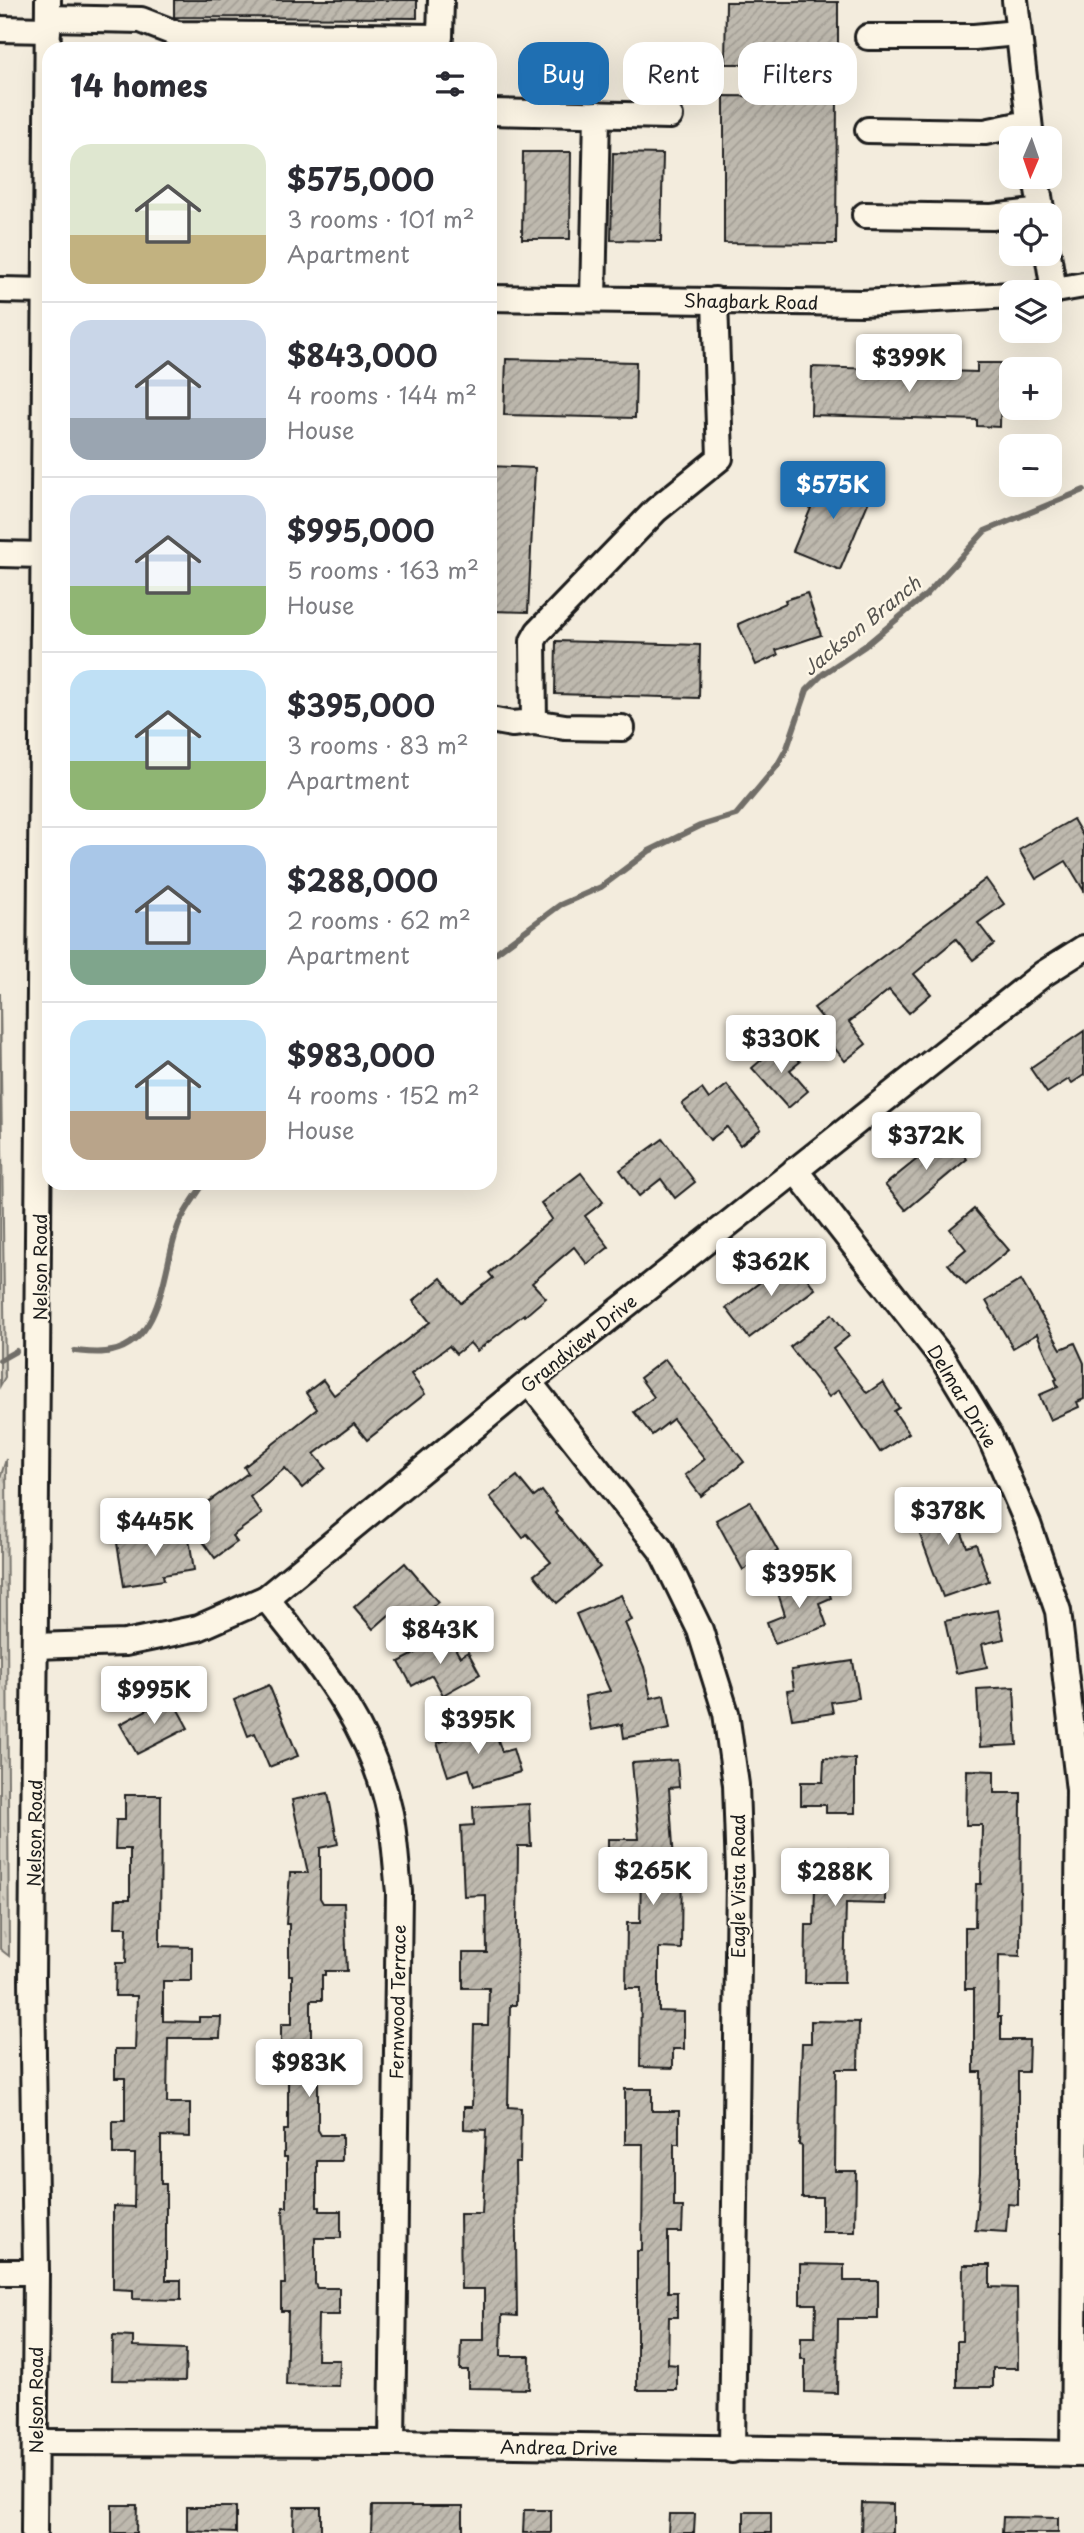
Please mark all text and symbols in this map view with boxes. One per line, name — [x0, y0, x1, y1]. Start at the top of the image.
chip: Buy — [518, 42, 609, 105]
chip: Rent — [623, 42, 724, 105]
chip: Filters — [738, 42, 857, 105]
text: 14 homes — [70, 62, 208, 107]
icon: filters — [431, 65, 469, 103]
north arrow — [999, 126, 1062, 189]
map controls — [999, 126, 1062, 497]
text: $575,000 — [287, 156, 434, 201]
icon: home — [126, 172, 210, 256]
text: 3 rooms · 101 m² — [287, 201, 475, 236]
button: locate — [999, 203, 1062, 266]
text: Apartment — [287, 236, 410, 271]
button: layers — [999, 280, 1062, 343]
street label: Shagbark Road — [683, 286, 819, 316]
text: $843,000 — [287, 332, 438, 377]
pin: $399K — [860, 334, 958, 394]
text: $399K — [872, 339, 946, 374]
icon: home — [126, 348, 210, 432]
button: + — [999, 357, 1062, 420]
text: 4 rooms · 144 m² — [287, 377, 477, 412]
text: House — [287, 412, 354, 447]
button: − — [999, 434, 1062, 497]
pin: $575K — [784, 462, 882, 521]
text: $575K — [796, 466, 870, 501]
text: $995,000 — [287, 507, 435, 552]
icon: home — [126, 523, 210, 607]
text: 5 rooms · 163 m² — [287, 552, 479, 587]
water label: Jackson Branch — [796, 568, 927, 681]
text: House — [287, 587, 354, 622]
text: $395,000 — [287, 682, 435, 727]
icon: home — [126, 698, 210, 782]
text: 3 rooms · 83 m² — [287, 727, 469, 762]
text: Apartment — [287, 762, 410, 797]
text: $288,000 — [287, 857, 438, 902]
icon: home — [126, 873, 210, 957]
text: 2 rooms · 62 m² — [287, 902, 471, 937]
text: Apartment — [287, 937, 410, 972]
pin: $330K — [732, 1016, 830, 1075]
text: $330K — [742, 1020, 820, 1055]
text: $983,000 — [287, 1032, 435, 1077]
icon: home — [126, 1048, 210, 1132]
text: 4 rooms · 152 m² — [287, 1077, 480, 1112]
text: House — [287, 1112, 354, 1147]
pin: $372K — [877, 1112, 975, 1172]
text: $372K — [888, 1117, 964, 1152]
street label: Nelson Road — [26, 1213, 53, 1321]
pin: $362K — [722, 1238, 820, 1298]
text: $362K — [732, 1243, 810, 1278]
street label: Grandview Drive — [514, 1287, 642, 1399]
street label: Delmar Drive — [921, 1339, 1005, 1453]
pin: $378K — [899, 1488, 997, 1547]
text: $378K — [911, 1492, 985, 1527]
pin: $445K — [106, 1498, 204, 1558]
text: $445K — [116, 1503, 194, 1538]
pin: $395K — [750, 1550, 848, 1610]
text: $395K — [762, 1555, 836, 1590]
pin: $843K — [391, 1606, 489, 1666]
text: $843K — [402, 1611, 478, 1646]
pin: $995K — [105, 1666, 203, 1726]
text: $995K — [117, 1671, 191, 1706]
pin: $395K — [429, 1696, 527, 1756]
text: $395K — [441, 1701, 515, 1736]
street label: Nelson Road — [20, 1779, 48, 1887]
street label: Eagle Vista Road — [724, 1814, 751, 1958]
pin: $265K — [604, 1848, 702, 1907]
pin: $288K — [786, 1848, 884, 1908]
text: $265K — [614, 1852, 692, 1887]
text: $288K — [797, 1853, 873, 1888]
street label: Fernwood Terrace — [382, 1924, 412, 2080]
pin: $983K — [260, 2039, 358, 2099]
text: $983K — [272, 2044, 346, 2079]
street label: Nelson Road — [22, 2346, 49, 2454]
street label: Andrea Drive — [500, 2432, 618, 2462]

